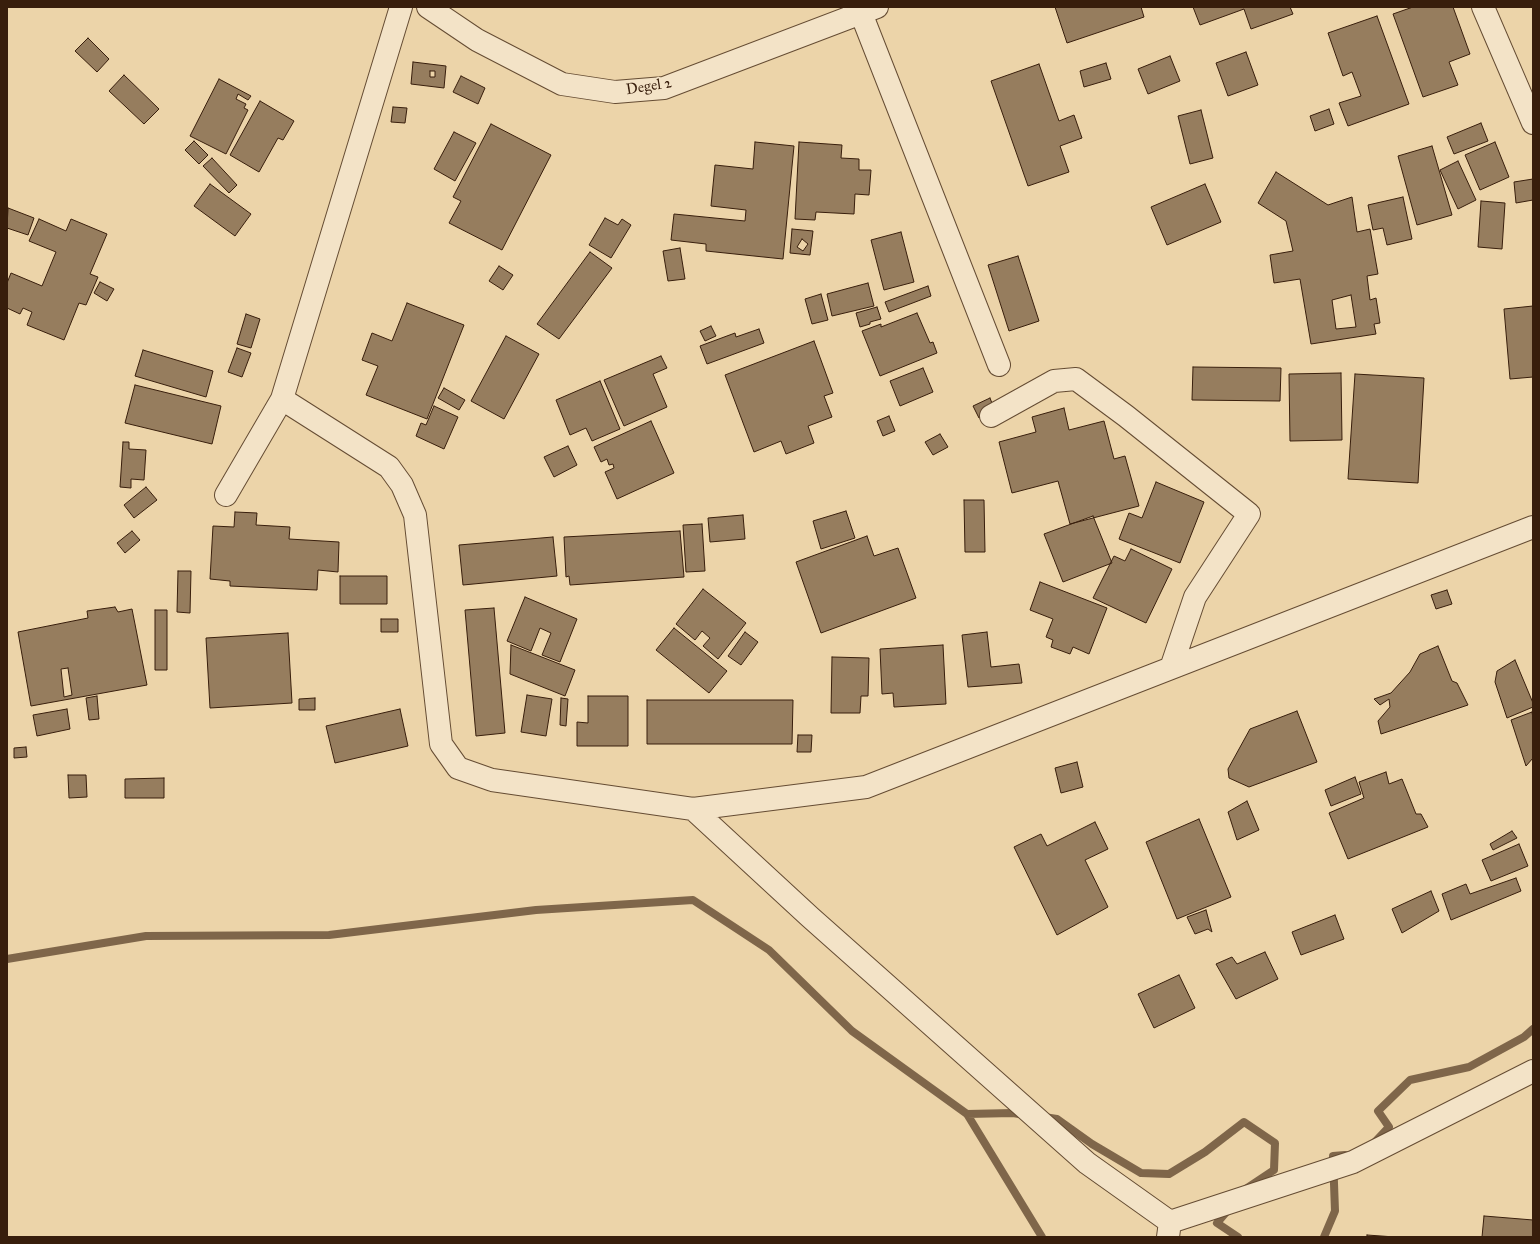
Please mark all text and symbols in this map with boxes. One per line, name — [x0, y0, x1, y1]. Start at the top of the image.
street label: Degel 2 — [625, 75, 673, 99]

